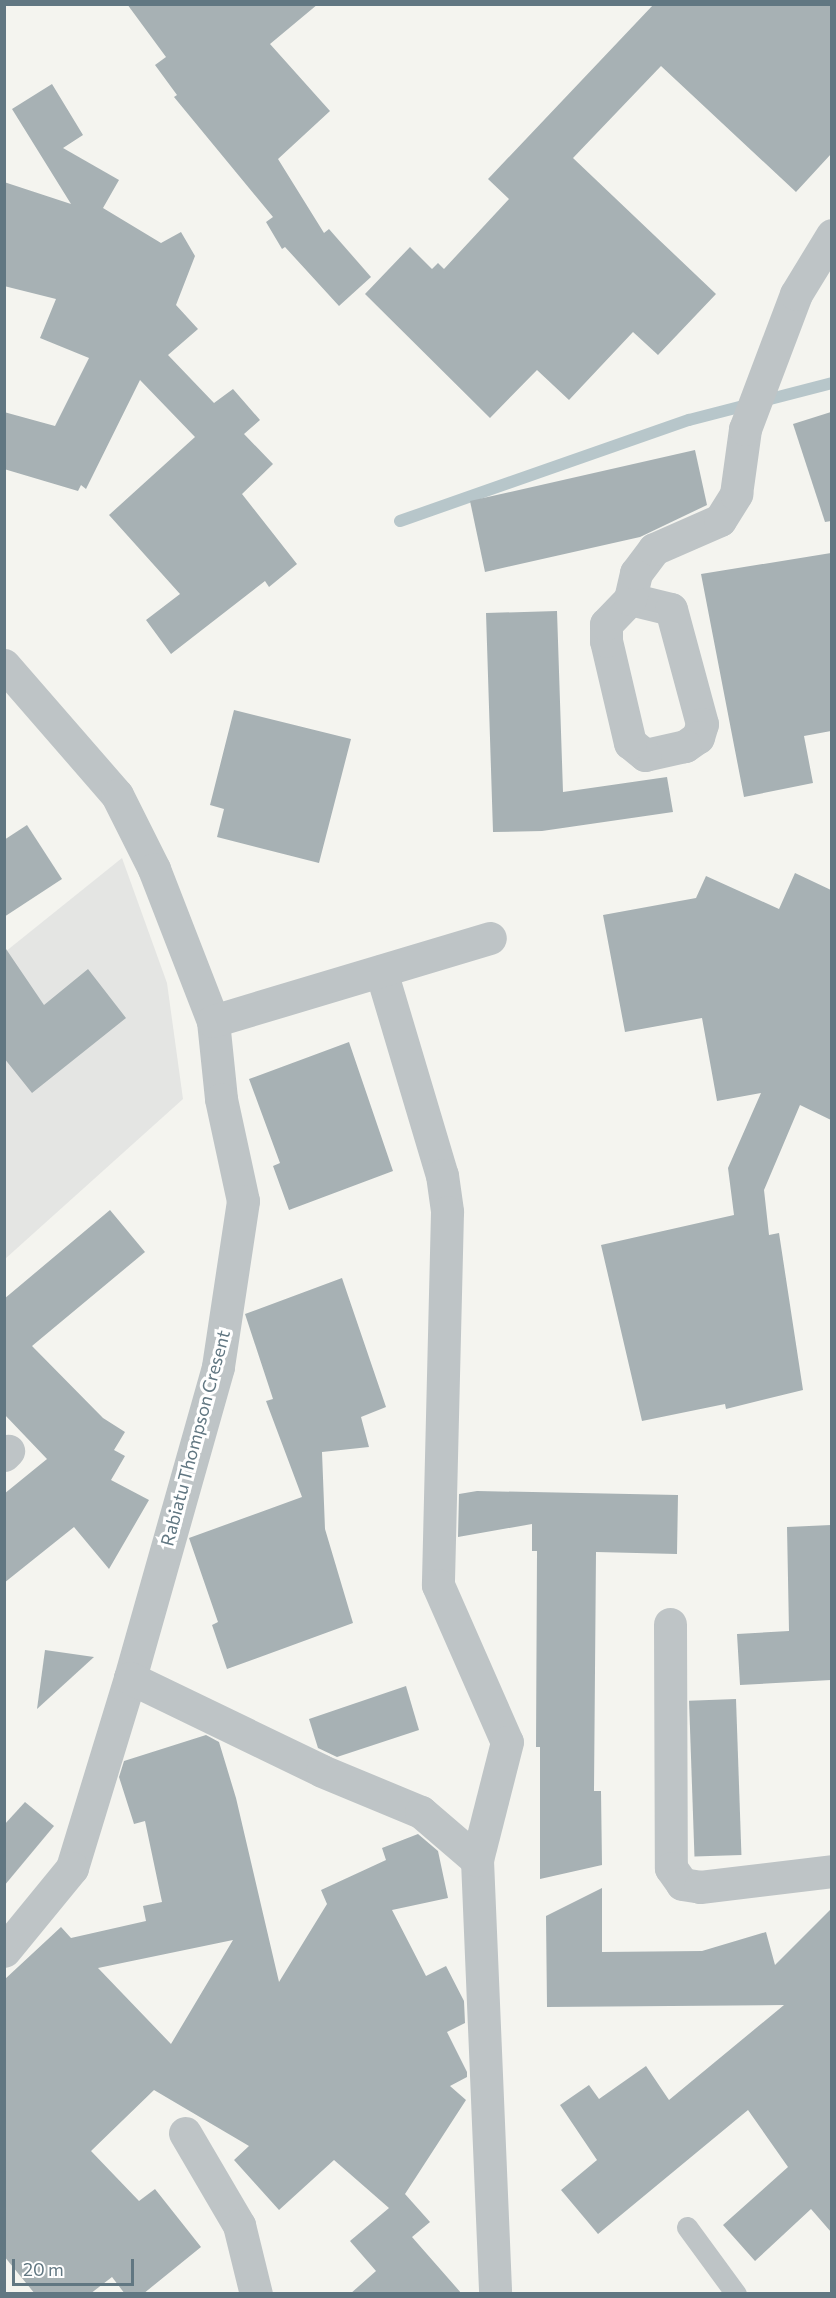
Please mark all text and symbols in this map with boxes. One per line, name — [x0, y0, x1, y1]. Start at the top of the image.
street label: Rabiatu Thompson Cresent — [156, 1328, 234, 1548]
scale bar — [15, 2247, 136, 2285]
text: 20 m — [23, 2258, 64, 2280]

